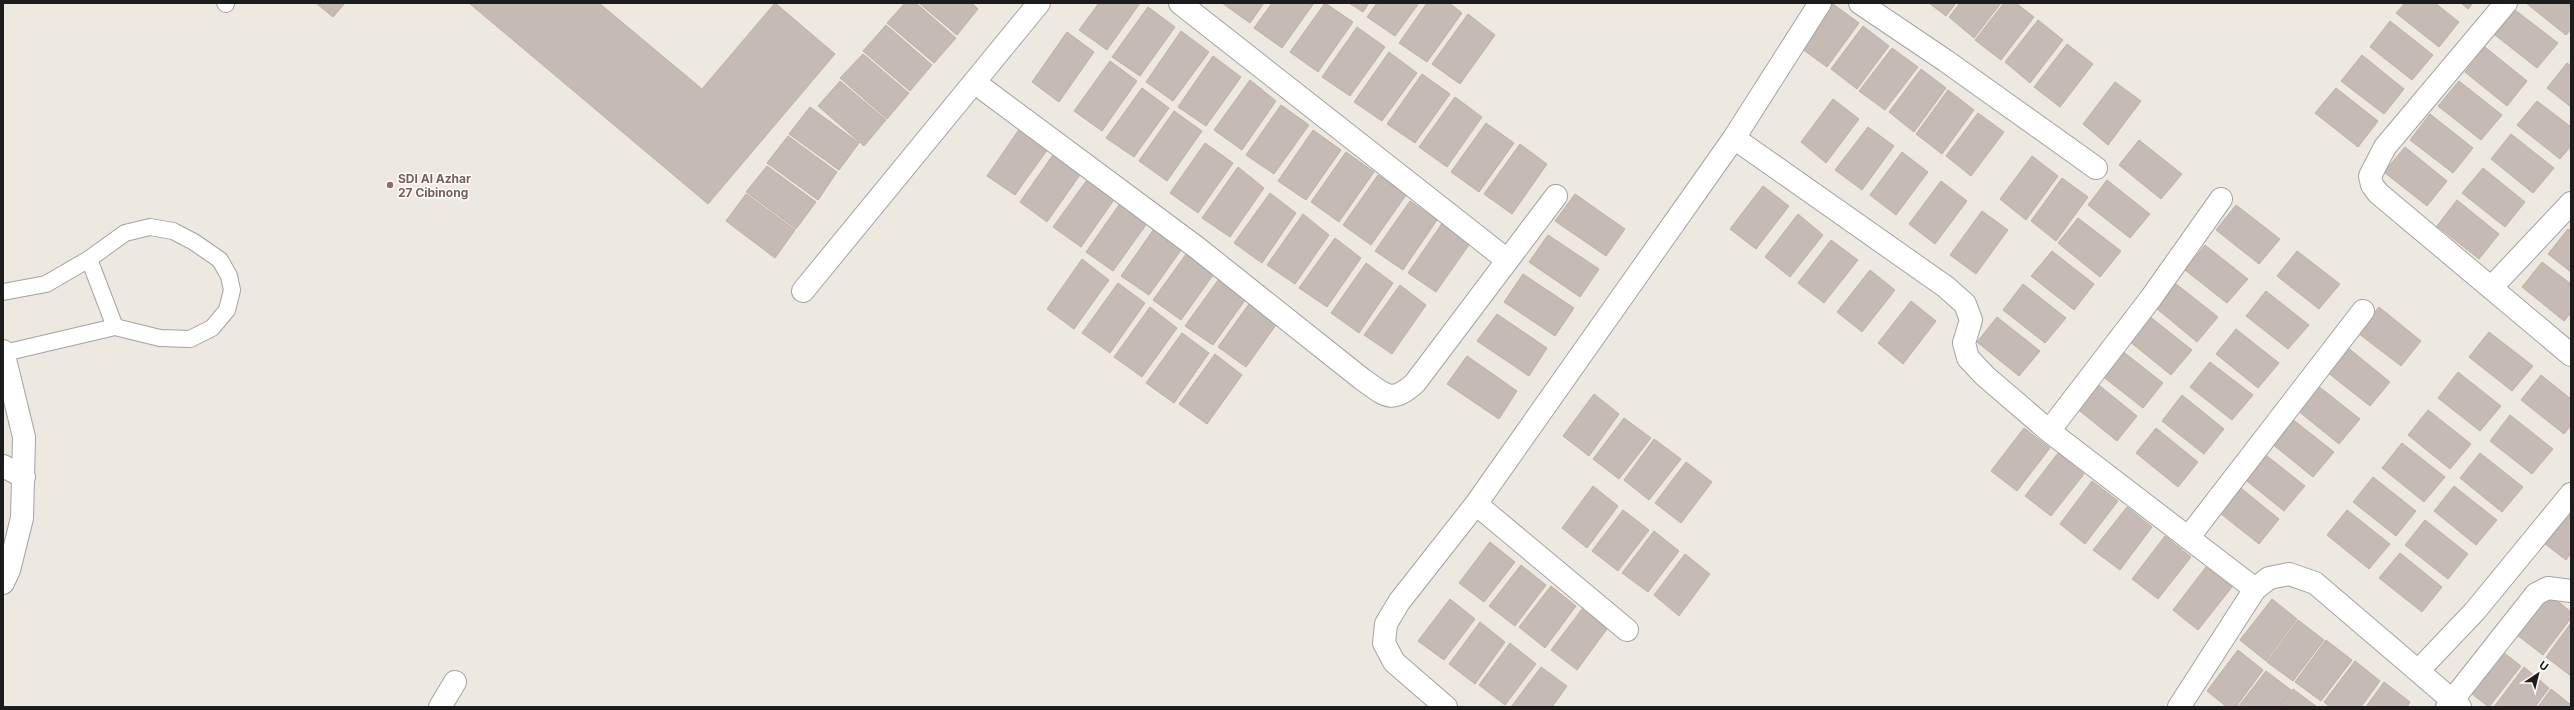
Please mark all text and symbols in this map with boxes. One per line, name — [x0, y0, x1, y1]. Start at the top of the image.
place label: SDI Al Azhar 27 Cibinong — [398, 171, 471, 200]
marker: SDI Al Azhar 27 Cibinong — [385, 180, 395, 190]
north arrow — [2518, 654, 2558, 694]
text: U — [2536, 658, 2551, 674]

